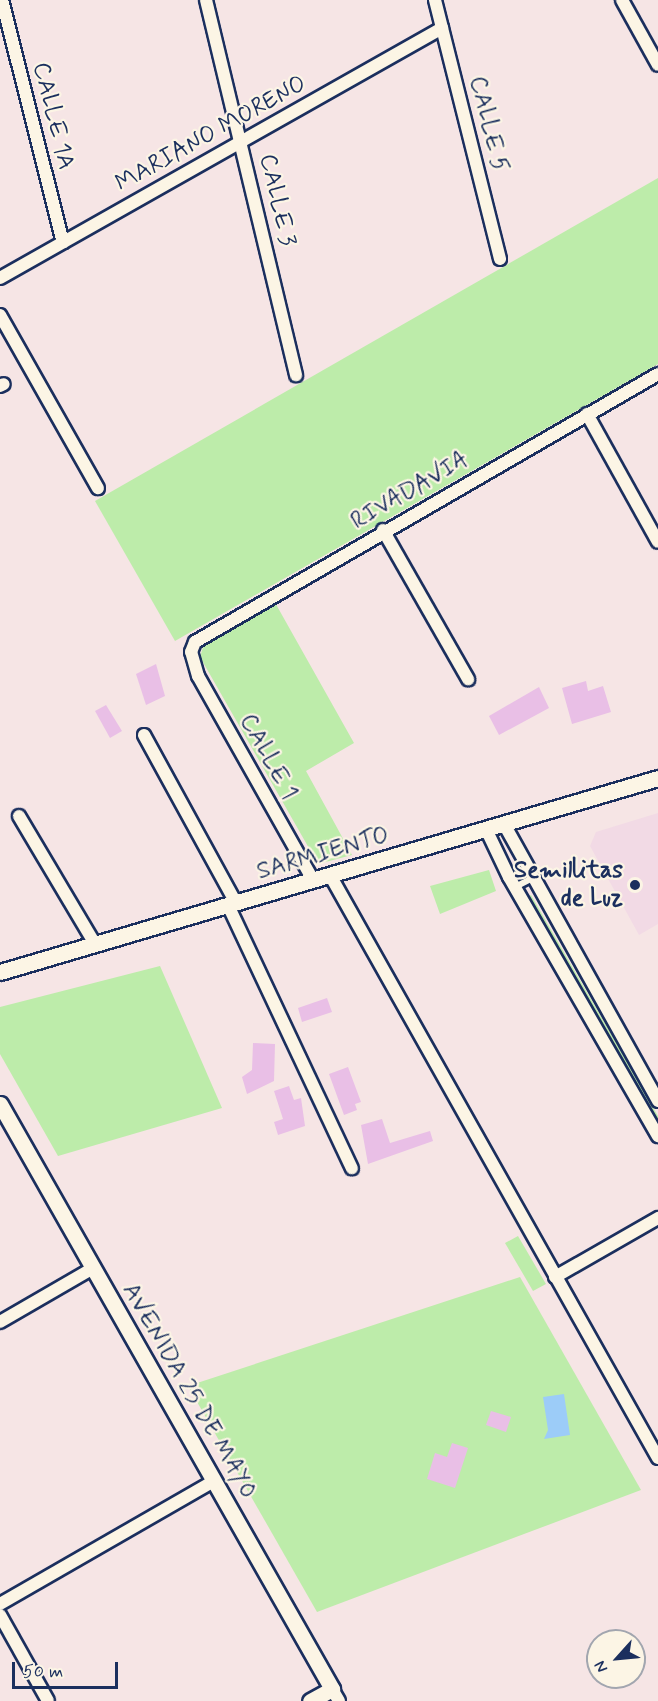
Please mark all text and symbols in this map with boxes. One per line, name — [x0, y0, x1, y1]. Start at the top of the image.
street label: CALLE 1A — [26, 59, 80, 173]
street label: MARIANO MORENO — [110, 69, 312, 199]
street label: CALLE 5 — [462, 73, 514, 175]
street label: CALLE 3 — [252, 151, 302, 249]
street label: RIVADAVIA — [346, 446, 474, 536]
street label: CALLE 1 — [233, 709, 303, 805]
street label: SARMIENTO — [254, 821, 392, 887]
place label: Semillitas de Luz — [514, 857, 623, 913]
marker: Semillitas de Luz — [628, 878, 642, 892]
street label: AVENIDA 25 DE MAYO — [116, 1278, 262, 1504]
north arrow — [586, 1629, 646, 1689]
scale bar — [15, 1650, 122, 1688]
text: N — [590, 1657, 613, 1676]
text: 50 m — [23, 1660, 63, 1684]

